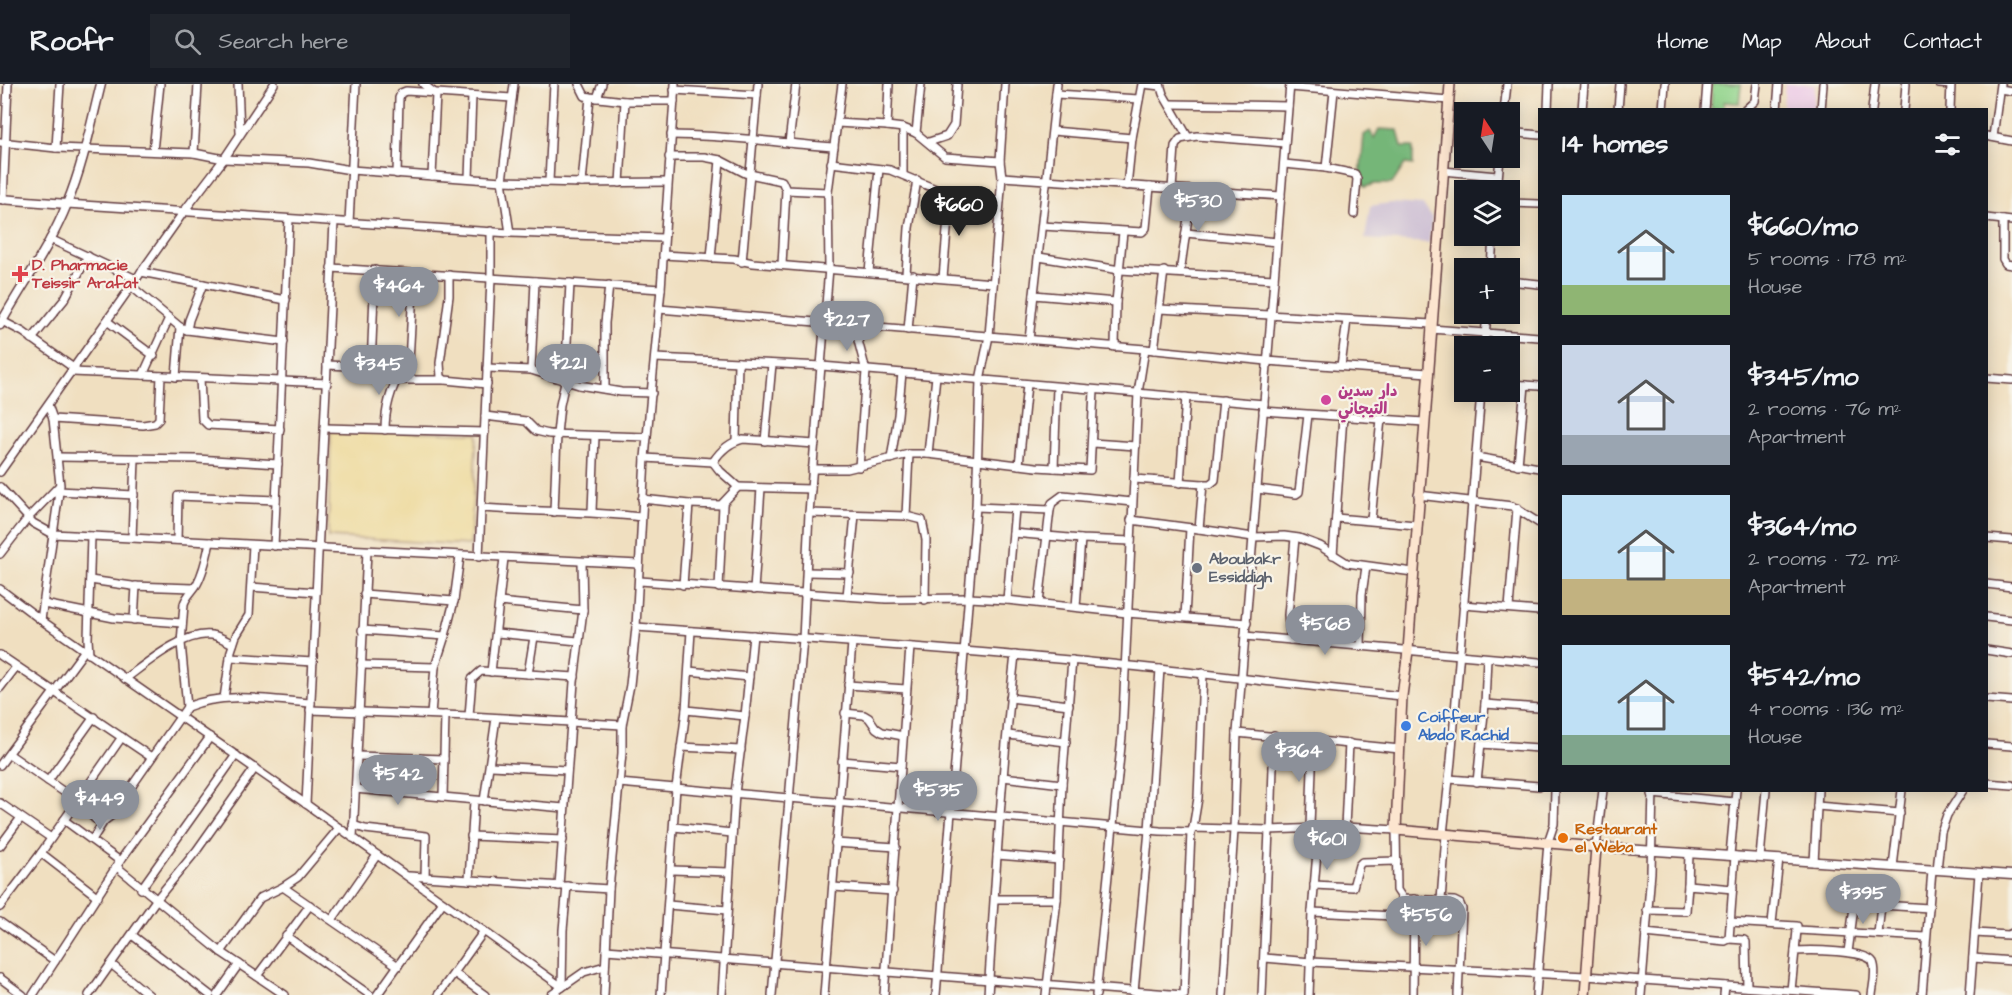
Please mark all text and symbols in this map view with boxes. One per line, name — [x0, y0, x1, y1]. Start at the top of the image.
search box — [150, 14, 570, 68]
text: Roofr — [30, 22, 114, 61]
icon: search — [171, 25, 204, 58]
text: Search here — [219, 26, 348, 57]
text: Home — [1657, 27, 1709, 56]
text: Map — [1742, 27, 1782, 56]
text: About — [1815, 27, 1871, 56]
text: Contact — [1904, 27, 1982, 56]
north arrow — [1454, 102, 1520, 168]
map controls — [1454, 102, 1520, 402]
text: 14 homes — [1562, 126, 1668, 162]
icon: filters — [1931, 128, 1964, 161]
button: layers — [1454, 180, 1520, 246]
pin: $530 — [1162, 182, 1234, 233]
pin: $660 — [923, 186, 995, 237]
text: $530 — [1174, 187, 1222, 215]
text: $660 — [935, 191, 983, 219]
text: $660/mo — [1748, 209, 1858, 245]
icon: home — [1610, 219, 1682, 291]
text: 5 rooms · 178 m² — [1748, 245, 1907, 273]
place label: D. Pharmacie Teissir Arafat — [31, 254, 139, 294]
button: + — [1454, 258, 1520, 324]
marker: D. Pharmacie Teissir Arafat — [13, 267, 27, 281]
pin: $464 — [363, 267, 435, 318]
text: $464 — [374, 272, 424, 300]
text: House — [1748, 273, 1802, 301]
pin: $227 — [811, 301, 883, 352]
text: $227 — [824, 306, 870, 334]
button: − — [1454, 336, 1520, 402]
pin: $221 — [532, 344, 604, 395]
pin: $345 — [343, 345, 415, 396]
text: $221 — [550, 349, 586, 377]
text: $345 — [354, 350, 404, 378]
text: $345/mo — [1748, 359, 1859, 395]
icon: home — [1610, 369, 1682, 441]
place label: دار سدين التيجاني — [1338, 380, 1397, 423]
marker: دار سدين التيجاني — [1319, 393, 1333, 407]
text: 2 rooms · 76 m² — [1748, 395, 1901, 423]
text: Apartment — [1748, 423, 1846, 451]
text: $364/mo — [1748, 509, 1856, 545]
icon: home — [1610, 519, 1682, 591]
text: 2 rooms · 72 m² — [1748, 545, 1900, 573]
place label: Aboubakr Essiddigh — [1209, 548, 1281, 590]
marker: Aboubakr Essiddigh — [1190, 561, 1204, 575]
text: Apartment — [1748, 573, 1846, 601]
pin: $568 — [1289, 605, 1361, 656]
text: $568 — [1300, 610, 1350, 638]
text: $542/mo — [1748, 659, 1860, 695]
icon: home — [1610, 669, 1682, 741]
text: 4 rooms · 136 m² — [1748, 695, 1904, 723]
place label: Coiffeur Abdo Rachid — [1418, 706, 1510, 746]
marker: Coiffeur Abdo Rachid — [1399, 719, 1413, 733]
text: House — [1748, 723, 1802, 751]
pin: $364 — [1263, 732, 1335, 783]
text: $364 — [1275, 737, 1323, 765]
pin: $542 — [362, 755, 434, 806]
text: $542 — [373, 760, 423, 788]
pin: $535 — [902, 771, 974, 822]
text: $535 — [913, 776, 963, 804]
pin: $449 — [64, 780, 136, 831]
text: $449 — [75, 785, 125, 813]
place label: Restaurant el Weba — [1575, 818, 1658, 858]
pin: $601 — [1291, 820, 1363, 871]
text: $601 — [1308, 825, 1346, 853]
marker: Restaurant el Weba — [1556, 831, 1570, 845]
pin: $395 — [1827, 874, 1899, 925]
text: $395 — [1840, 879, 1886, 907]
pin: $556 — [1390, 896, 1462, 947]
text: $556 — [1400, 901, 1452, 929]

